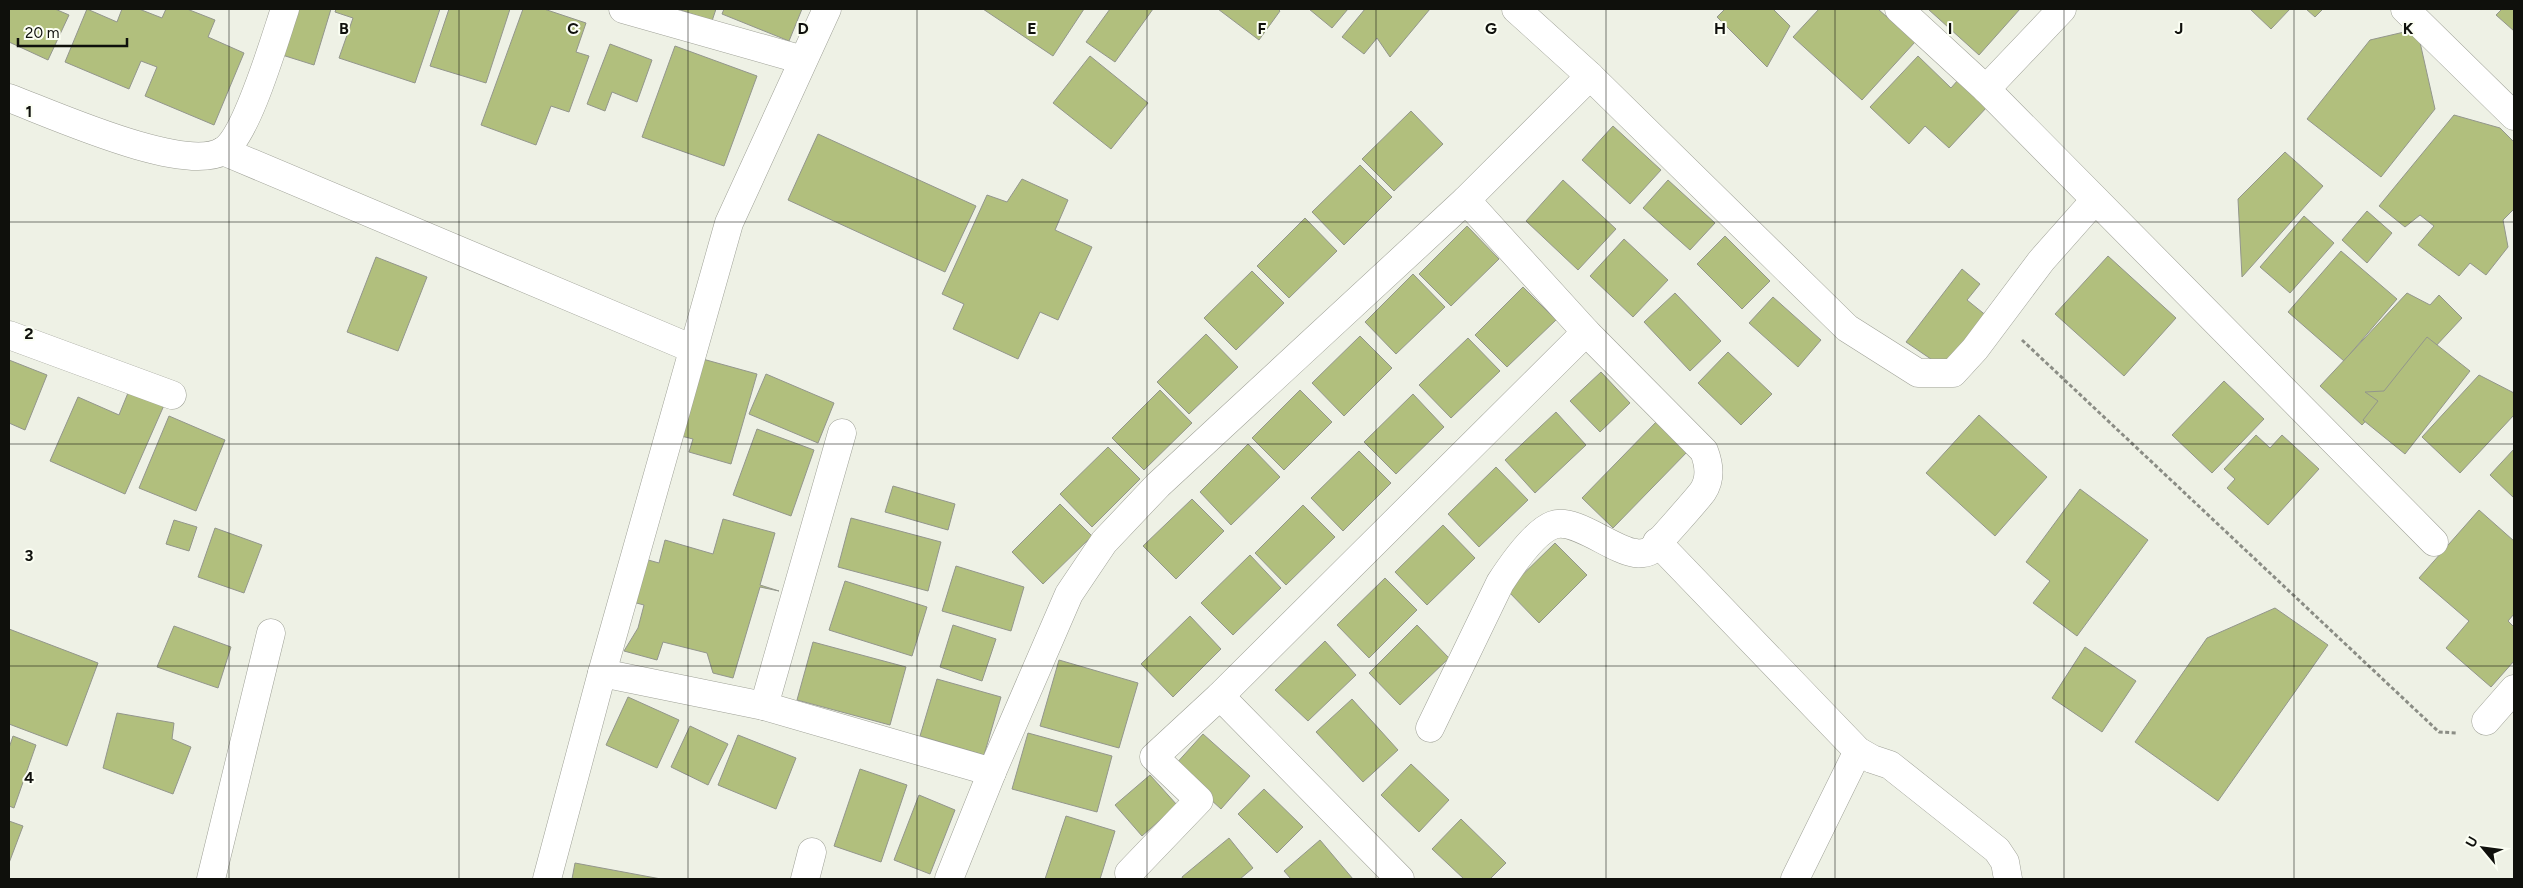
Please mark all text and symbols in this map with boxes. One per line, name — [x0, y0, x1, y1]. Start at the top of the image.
scale bar — [18, 15, 126, 47]
text: B — [339, 19, 349, 38]
text: C — [567, 19, 579, 38]
text: D — [797, 19, 809, 38]
text: E — [1027, 19, 1037, 38]
text: F — [1258, 19, 1267, 38]
text: G — [1485, 19, 1497, 38]
text: H — [1714, 19, 1726, 38]
text: I — [1948, 19, 1952, 38]
text: J — [2175, 19, 2183, 38]
text: K — [2403, 19, 2414, 38]
text: 20 m — [25, 24, 59, 42]
text: 1 — [26, 102, 32, 121]
text: 2 — [24, 324, 34, 343]
text: 3 — [25, 546, 34, 565]
text: 4 — [24, 768, 34, 787]
north arrow — [2458, 823, 2508, 873]
text: U — [2462, 834, 2482, 850]

